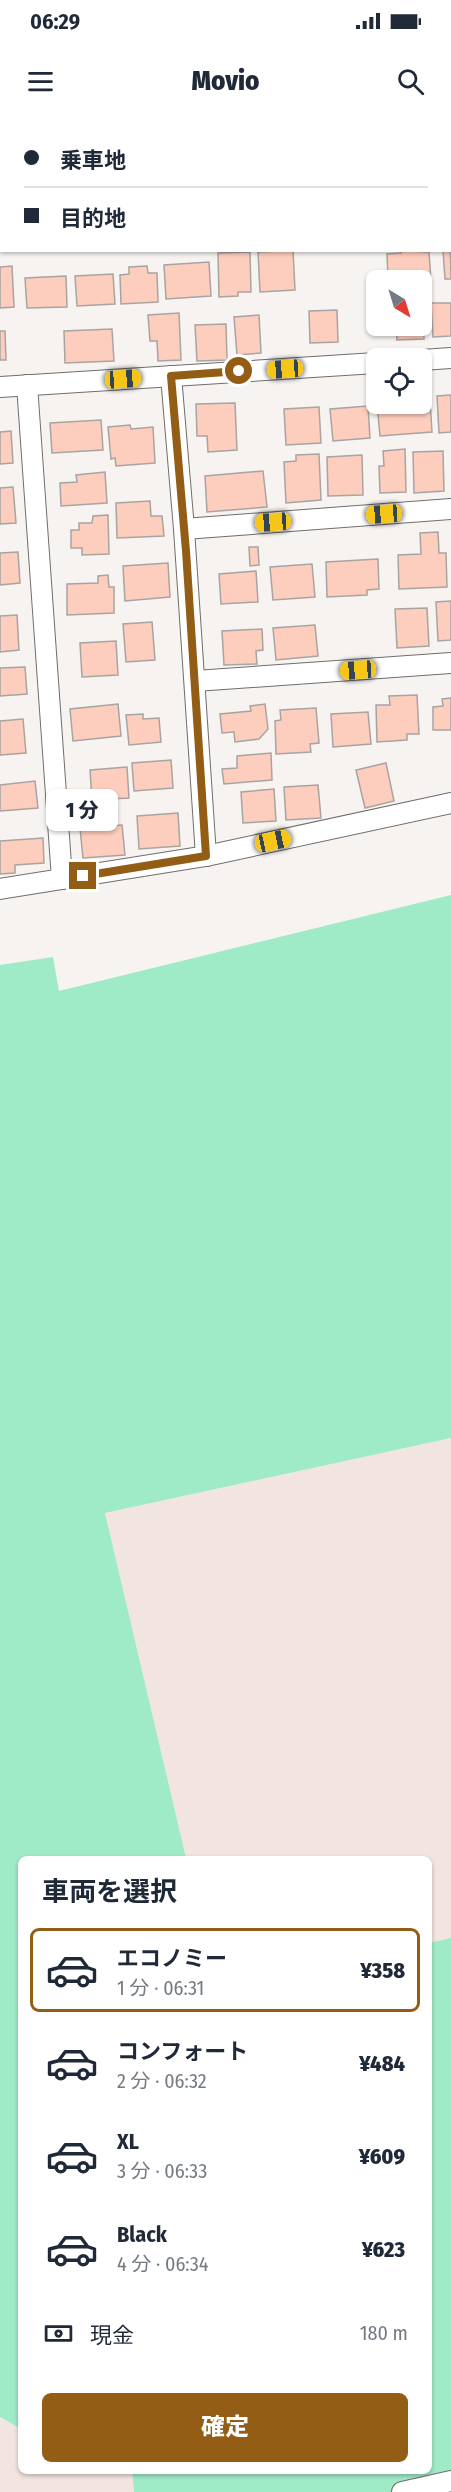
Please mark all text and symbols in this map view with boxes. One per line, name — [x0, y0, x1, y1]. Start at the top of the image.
text: 06:29 — [30, 8, 80, 35]
icon: menu — [24, 65, 57, 98]
text: Movio — [191, 65, 260, 97]
icon: search — [394, 65, 427, 98]
text: 乗車地 — [60, 147, 126, 174]
text: 目的地 — [60, 205, 126, 232]
north arrow — [366, 270, 432, 336]
map controls — [366, 270, 432, 414]
button: locate — [366, 348, 432, 414]
route start — [225, 357, 252, 384]
car — [266, 359, 304, 379]
car — [104, 369, 142, 389]
car — [365, 504, 403, 524]
car — [254, 512, 292, 532]
car — [339, 660, 377, 680]
callout: 1 分 — [47, 789, 119, 831]
text: 1 分 — [66, 798, 98, 822]
car — [254, 828, 292, 854]
route end — [69, 862, 96, 889]
text: 車両を選択 — [42, 1876, 177, 1908]
icon: car — [45, 1943, 99, 1997]
text: エコノミー — [117, 1945, 227, 1972]
text: ¥358 — [360, 1957, 405, 1984]
text: 1 分 · 06:31 — [117, 1976, 204, 2000]
icon: car — [45, 2036, 99, 2090]
text: コンフォート — [117, 2038, 248, 2065]
text: ¥484 — [359, 2050, 405, 2077]
text: 2 分 · 06:32 — [117, 2069, 207, 2093]
text: XL — [117, 2128, 139, 2155]
icon: car — [45, 2129, 99, 2183]
text: ¥609 — [359, 2143, 405, 2170]
text: 3 分 · 06:33 — [117, 2159, 207, 2183]
text: Black — [117, 2221, 167, 2248]
icon: car — [45, 2222, 99, 2276]
text: ¥623 — [362, 2236, 405, 2263]
text: 4 分 · 06:34 — [117, 2252, 208, 2276]
icon: cash — [42, 2317, 75, 2350]
text: 180 m — [360, 2321, 408, 2345]
text: 現金 — [90, 2322, 134, 2349]
button: 確定 — [42, 2393, 408, 2462]

